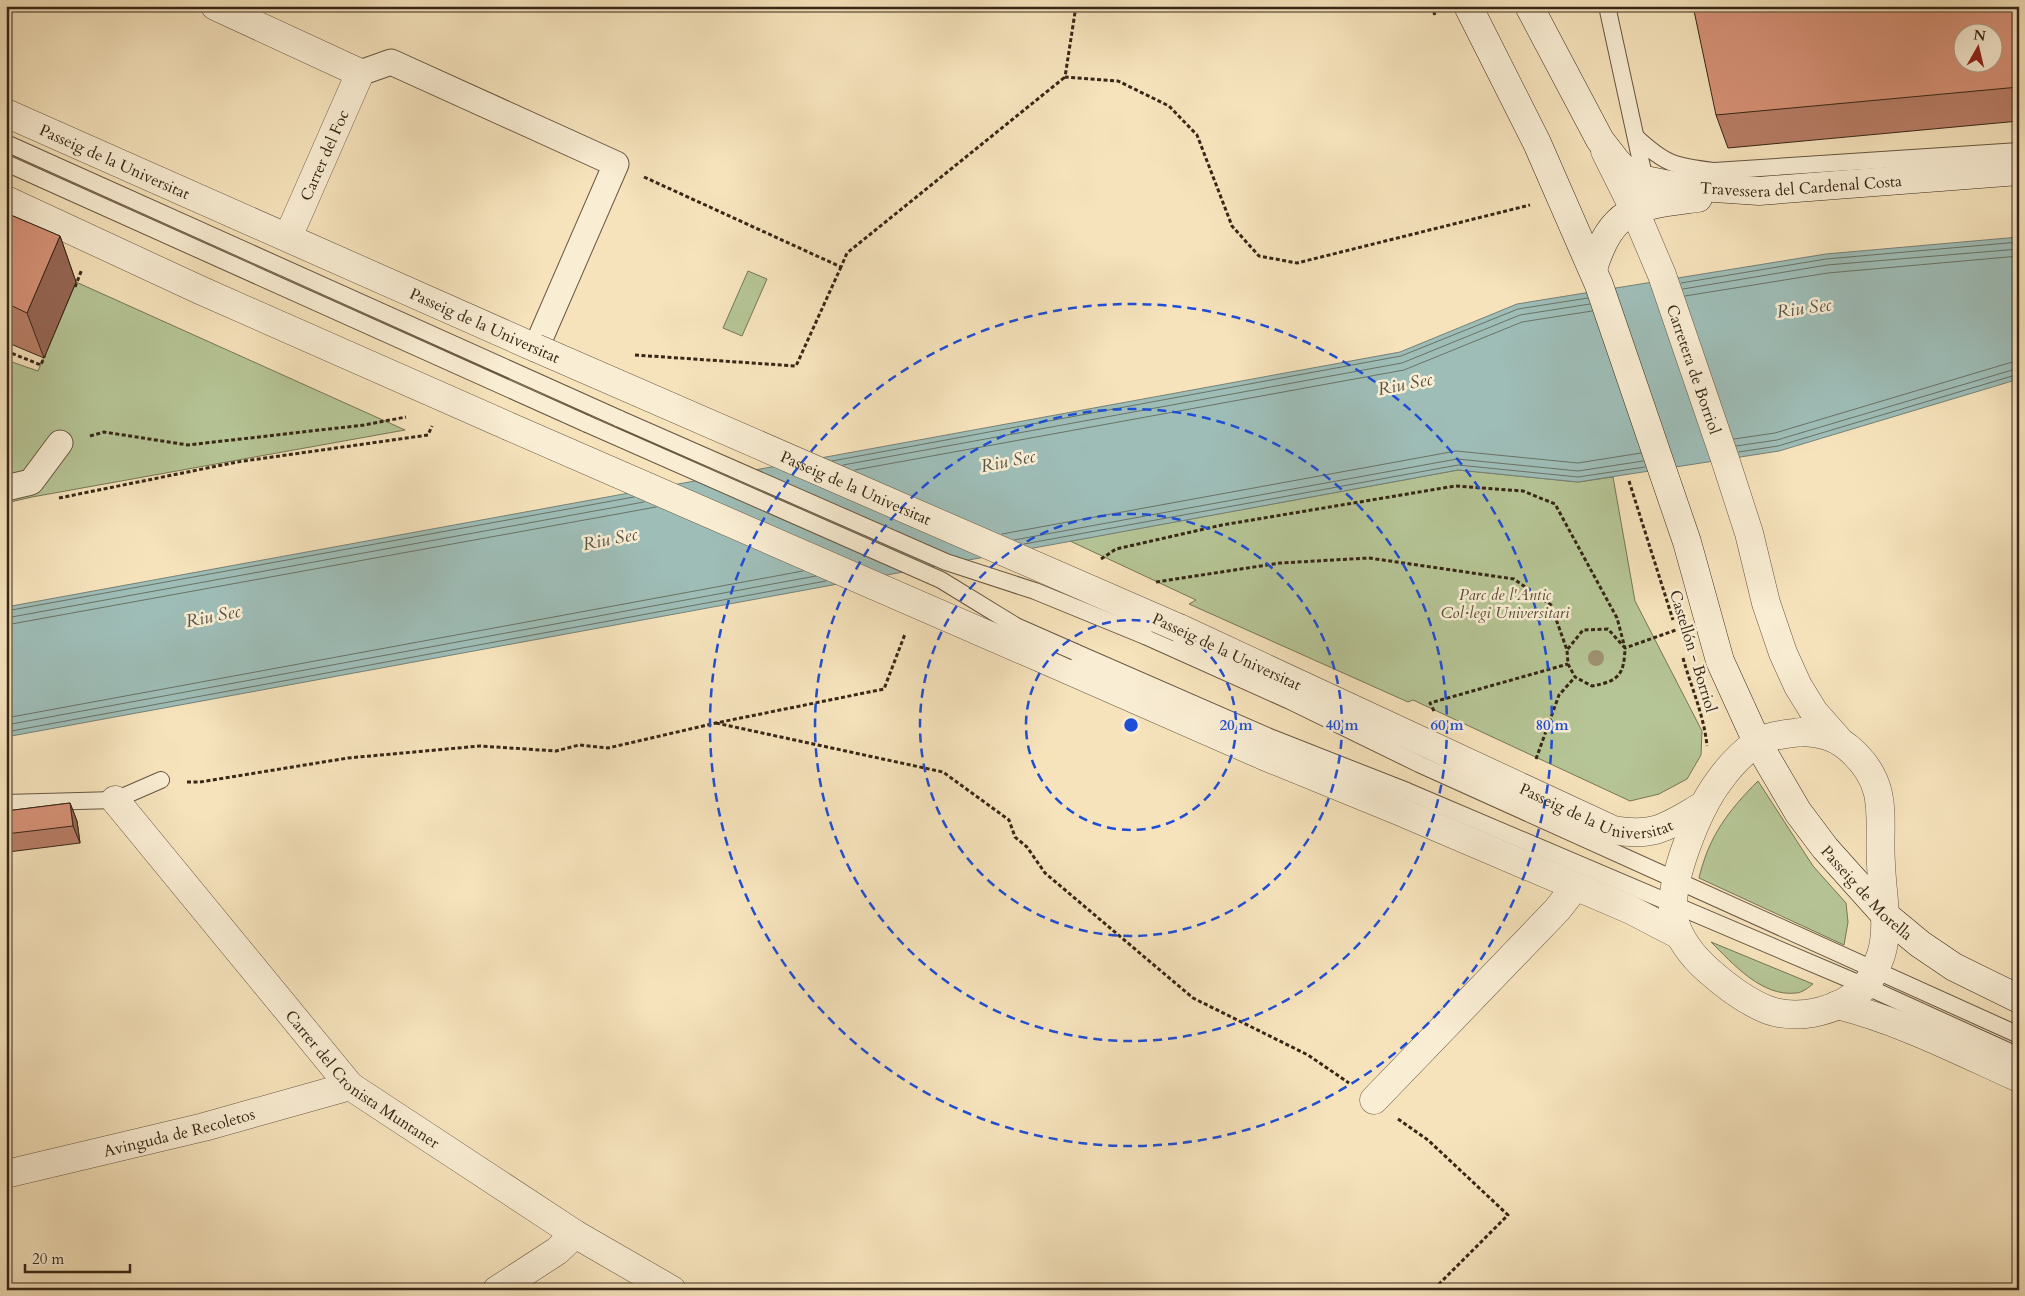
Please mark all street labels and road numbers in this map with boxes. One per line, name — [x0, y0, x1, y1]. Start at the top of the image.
street label: Carrer del Foc — [295, 106, 355, 204]
street label: Passeig de la Universitat — [36, 119, 193, 205]
street label: Travessera del Cardenal Costa — [1699, 170, 1903, 203]
street label: Passeig de la Universitat — [406, 283, 563, 369]
street label: Carretera de Borriol — [1661, 302, 1726, 437]
street label: Passeig de la Universitat — [777, 446, 934, 531]
street label: Castellón - Borriol — [1664, 587, 1722, 715]
street label: Passeig de la Universitat — [1148, 608, 1305, 696]
street label: Passeig de la Universitat — [1516, 778, 1677, 844]
street label: Passeig de Morella — [1816, 841, 1917, 946]
street label: Carrer del Cronista Muntaner — [280, 1006, 444, 1154]
street label: Avinguda de Recoletos — [101, 1103, 257, 1163]

